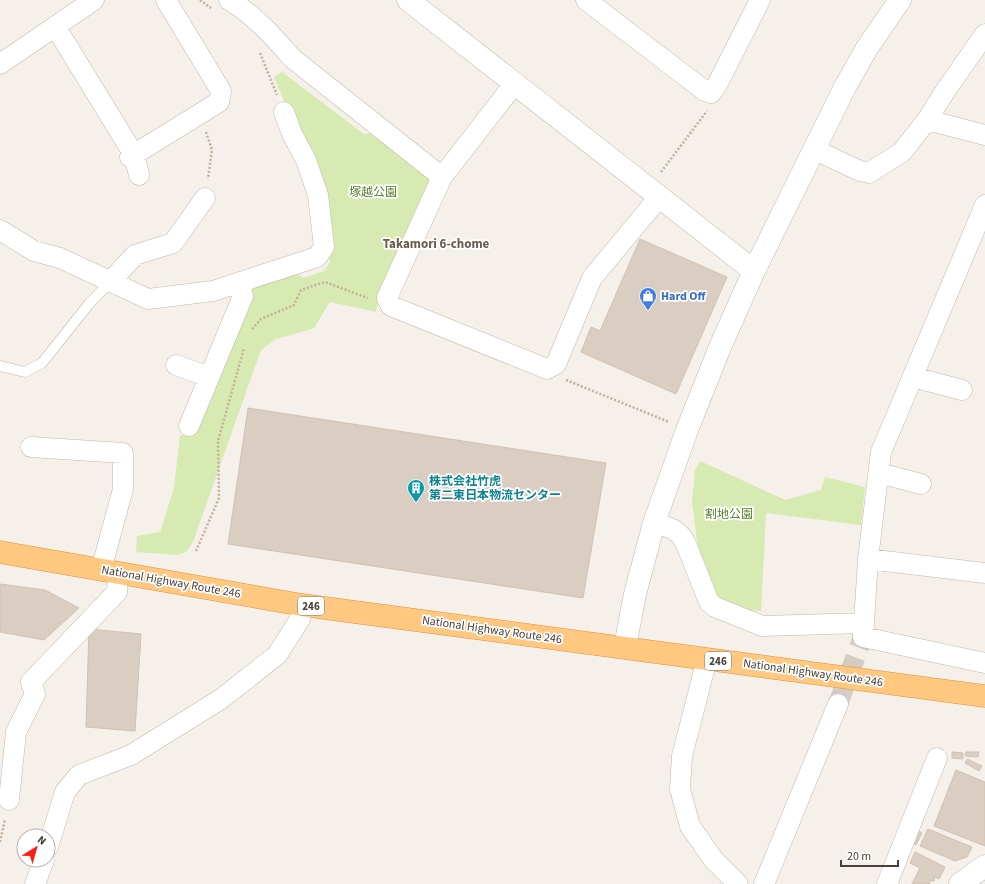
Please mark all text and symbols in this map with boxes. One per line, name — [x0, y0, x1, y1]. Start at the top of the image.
park label: 塚越公園 — [349, 184, 397, 201]
district label: Takamori 6-chome — [383, 235, 490, 253]
shop icon: Hard Off — [638, 286, 658, 311]
place label: Hard Off — [661, 288, 707, 305]
place label: 株式会社竹虎 第二東日本物流センター — [429, 473, 561, 504]
building icon: 株式会社竹虎 第二東日本物流センター — [406, 478, 426, 503]
park label: 割地公園 — [705, 506, 753, 523]
street label: National Highway Route 246 — [100, 561, 242, 603]
road number: 246 — [298, 597, 324, 615]
street label: National Highway Route 246 — [421, 612, 563, 648]
road number: 246 — [705, 652, 731, 670]
street label: National Highway Route 246 — [742, 655, 884, 691]
north arrow — [16, 828, 56, 868]
text: N — [34, 832, 49, 849]
scale bar — [841, 842, 898, 868]
text: 20 m — [847, 848, 871, 865]

